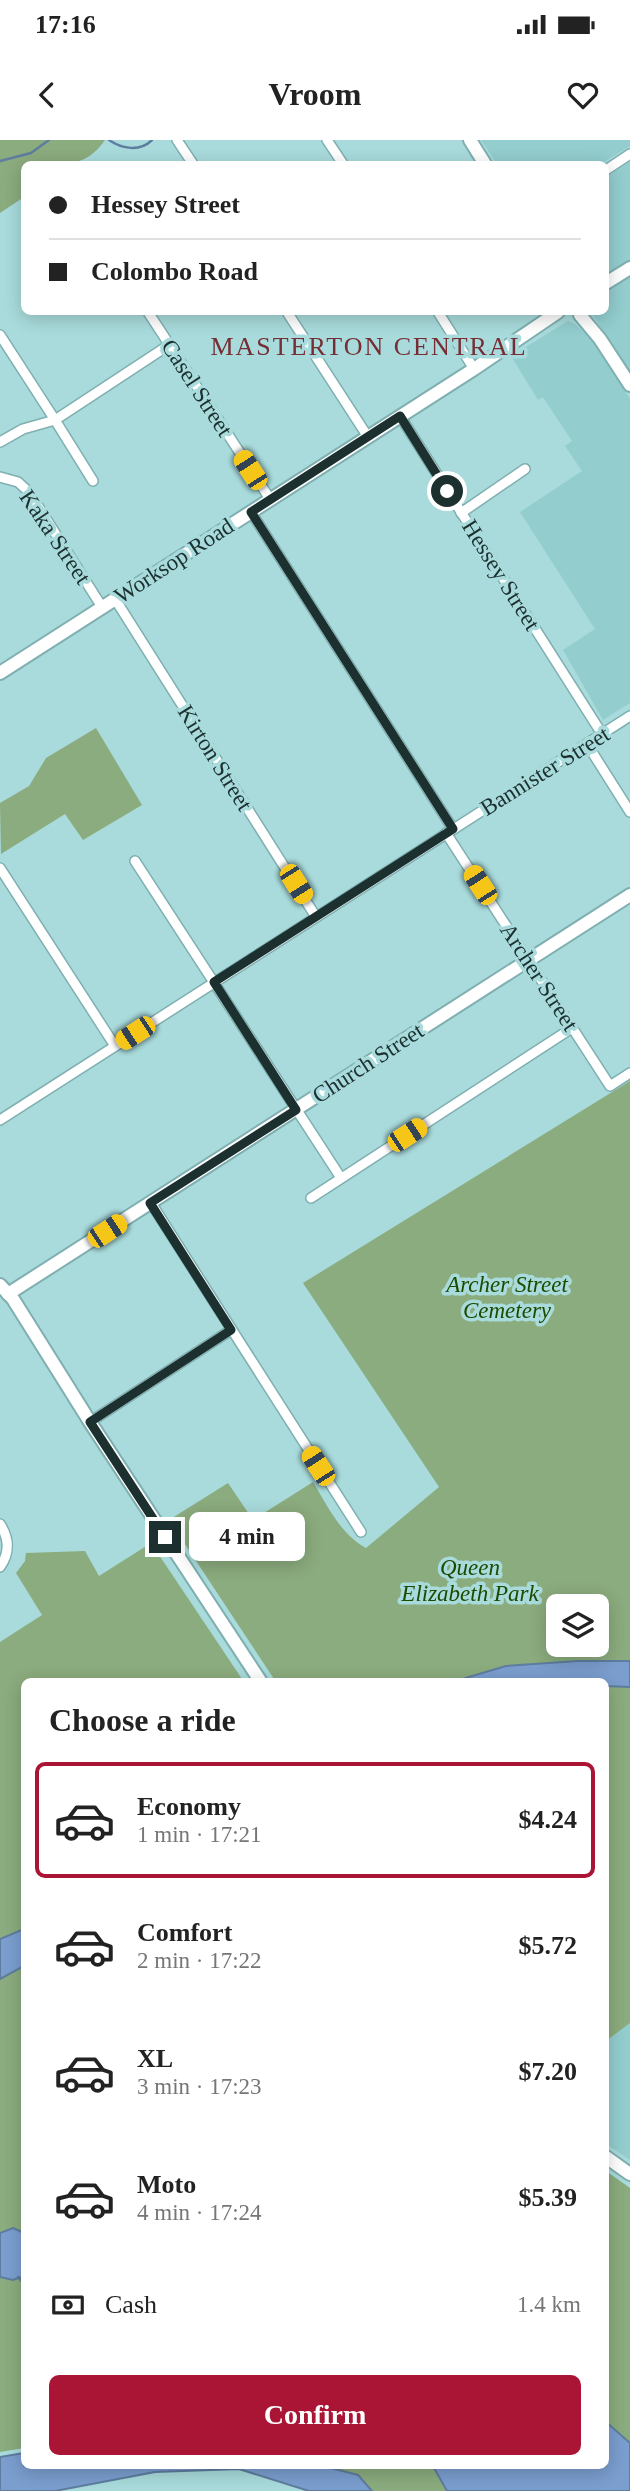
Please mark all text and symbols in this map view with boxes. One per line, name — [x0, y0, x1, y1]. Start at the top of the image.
text: 17:16 — [35, 10, 96, 39]
icon: back — [28, 76, 66, 114]
text: Vroom — [268, 76, 362, 112]
icon: heart — [564, 76, 602, 114]
text: Hessey Street — [91, 190, 240, 219]
text: Colombo Road — [91, 257, 258, 286]
district label: MASTERTON CENTRAL — [210, 332, 528, 361]
street label: Casel Street — [156, 335, 238, 442]
car — [230, 447, 271, 493]
route start — [431, 475, 463, 507]
street label: Kaka Street — [14, 485, 96, 589]
street label: Worksop Road — [110, 513, 239, 609]
street label: Hessey Street — [457, 515, 545, 635]
street label: Kirton Street — [173, 701, 258, 816]
street label: Bannister Street — [476, 721, 615, 821]
car — [276, 861, 317, 907]
car — [460, 862, 501, 908]
street label: Archer Street — [495, 919, 583, 1036]
car — [112, 1013, 159, 1053]
street label: Church Street — [308, 1018, 429, 1108]
car — [384, 1115, 431, 1155]
car — [84, 1211, 131, 1251]
park label: Archer Street Cemetery — [444, 1272, 568, 1323]
car — [298, 1443, 339, 1489]
callout: 4 min — [190, 1512, 305, 1562]
route end — [149, 1521, 181, 1553]
text: 4 min — [219, 1524, 275, 1549]
park label: Queen Elizabeth Park — [400, 1555, 539, 1606]
map controls — [546, 1594, 609, 1657]
button: layers — [546, 1594, 609, 1657]
text: Choose a ride — [49, 1702, 236, 1738]
icon: car — [53, 1789, 116, 1852]
text: Economy — [137, 1792, 241, 1821]
text: $4.24 — [519, 1805, 577, 1834]
text: 1 min · 17:21 — [137, 1822, 262, 1847]
icon: car — [53, 1915, 116, 1978]
text: Comfort — [137, 1918, 232, 1947]
text: $5.72 — [519, 1931, 577, 1960]
text: 2 min · 17:22 — [137, 1948, 262, 1973]
icon: car — [53, 2041, 116, 2104]
text: XL — [137, 2044, 173, 2073]
text: $7.20 — [519, 2057, 577, 2086]
text: 3 min · 17:23 — [137, 2074, 262, 2099]
icon: car — [53, 2167, 116, 2230]
text: Moto — [137, 2170, 196, 2199]
text: $5.39 — [519, 2183, 577, 2212]
text: 4 min · 17:24 — [137, 2200, 262, 2225]
icon: cash — [49, 2286, 87, 2324]
text: Cash — [105, 2290, 157, 2319]
text: 1.4 km — [517, 2292, 581, 2317]
button: Confirm — [49, 2375, 581, 2455]

